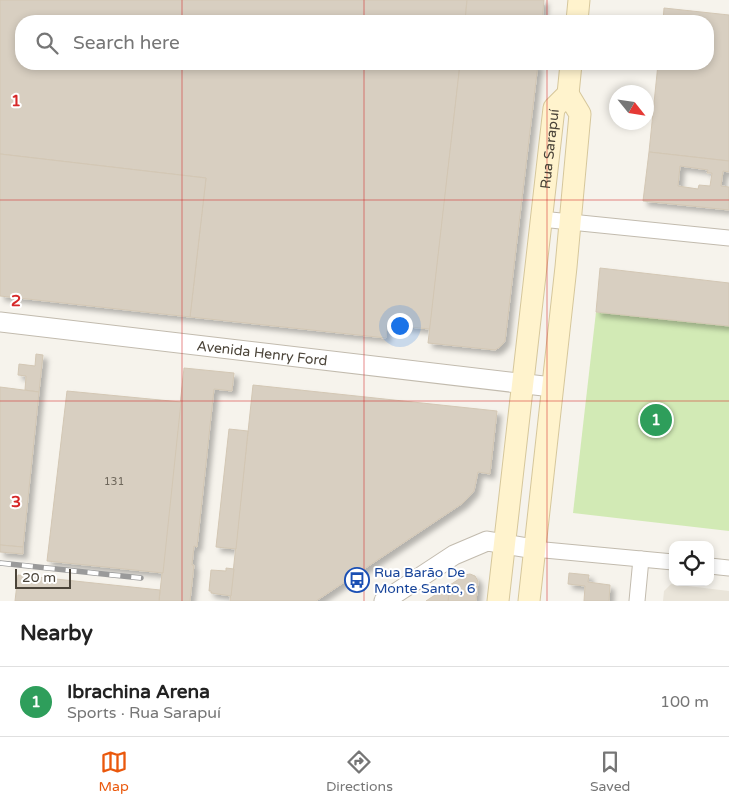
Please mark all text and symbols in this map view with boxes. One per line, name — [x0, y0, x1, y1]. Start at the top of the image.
search box — [15, 15, 714, 70]
icon: search — [33, 29, 61, 57]
text: Search here — [73, 32, 180, 54]
north arrow — [609, 85, 654, 130]
text: 1 — [11, 91, 21, 111]
street label: Rua Sarapuí — [537, 107, 563, 190]
text: 2 — [11, 291, 21, 311]
your location — [387, 313, 413, 339]
street label: Avenida Henry Ford — [196, 337, 328, 369]
pin: 1 — [640, 401, 672, 439]
house number: 131 — [104, 475, 124, 488]
text: 3 — [11, 492, 21, 512]
map controls — [669, 541, 714, 586]
button: locate — [669, 541, 714, 586]
place label: Rua Barão De Monte Santo, 6 — [374, 564, 476, 597]
scale bar — [15, 566, 71, 589]
bus stop icon: Rua Barão De Monte Santo, 6 — [344, 567, 370, 593]
text: 20 m — [22, 569, 56, 586]
text: Nearby — [20, 621, 93, 646]
text: Ibrachina Arena — [67, 681, 210, 703]
text: 1 — [31, 692, 41, 712]
text: 100 m — [660, 692, 709, 712]
text: Sports · Rua Sarapuí — [67, 703, 221, 723]
tab: Map — [99, 748, 129, 795]
tab: Directions — [326, 748, 393, 795]
tab: Saved — [590, 748, 630, 795]

